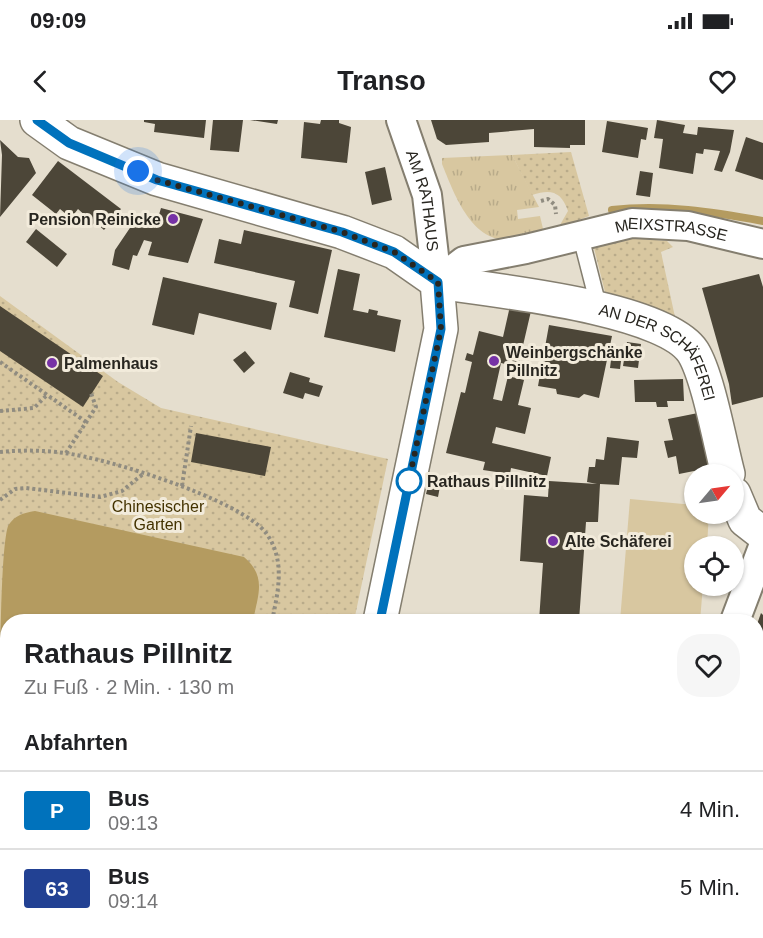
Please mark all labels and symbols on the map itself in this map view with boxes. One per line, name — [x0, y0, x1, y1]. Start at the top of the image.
street label: AM RATHAUS — [403, 148, 441, 252]
your location — [123, 156, 153, 186]
place label: Pension Reinicke — [29, 211, 161, 228]
marker: Pension Reinicke — [166, 212, 180, 226]
street label: MEIXSTRASSE — [613, 215, 729, 244]
street label: AN DER SCHÄFEREI — [597, 301, 718, 403]
place label: Weinbergschänke Pillnitz — [506, 344, 643, 379]
marker: Weinbergschänke Pillnitz — [487, 354, 501, 368]
place label: Palmenhaus — [64, 355, 158, 372]
marker: Palmenhaus — [45, 356, 59, 370]
north arrow — [684, 464, 744, 524]
marker: Rathaus Pillnitz — [396, 468, 422, 494]
place label: Rathaus Pillnitz — [427, 473, 546, 490]
park label: Chinesischer Garten — [112, 498, 205, 533]
place label: Alte Schäferei — [565, 533, 672, 550]
marker: Alte Schäferei — [546, 534, 560, 548]

